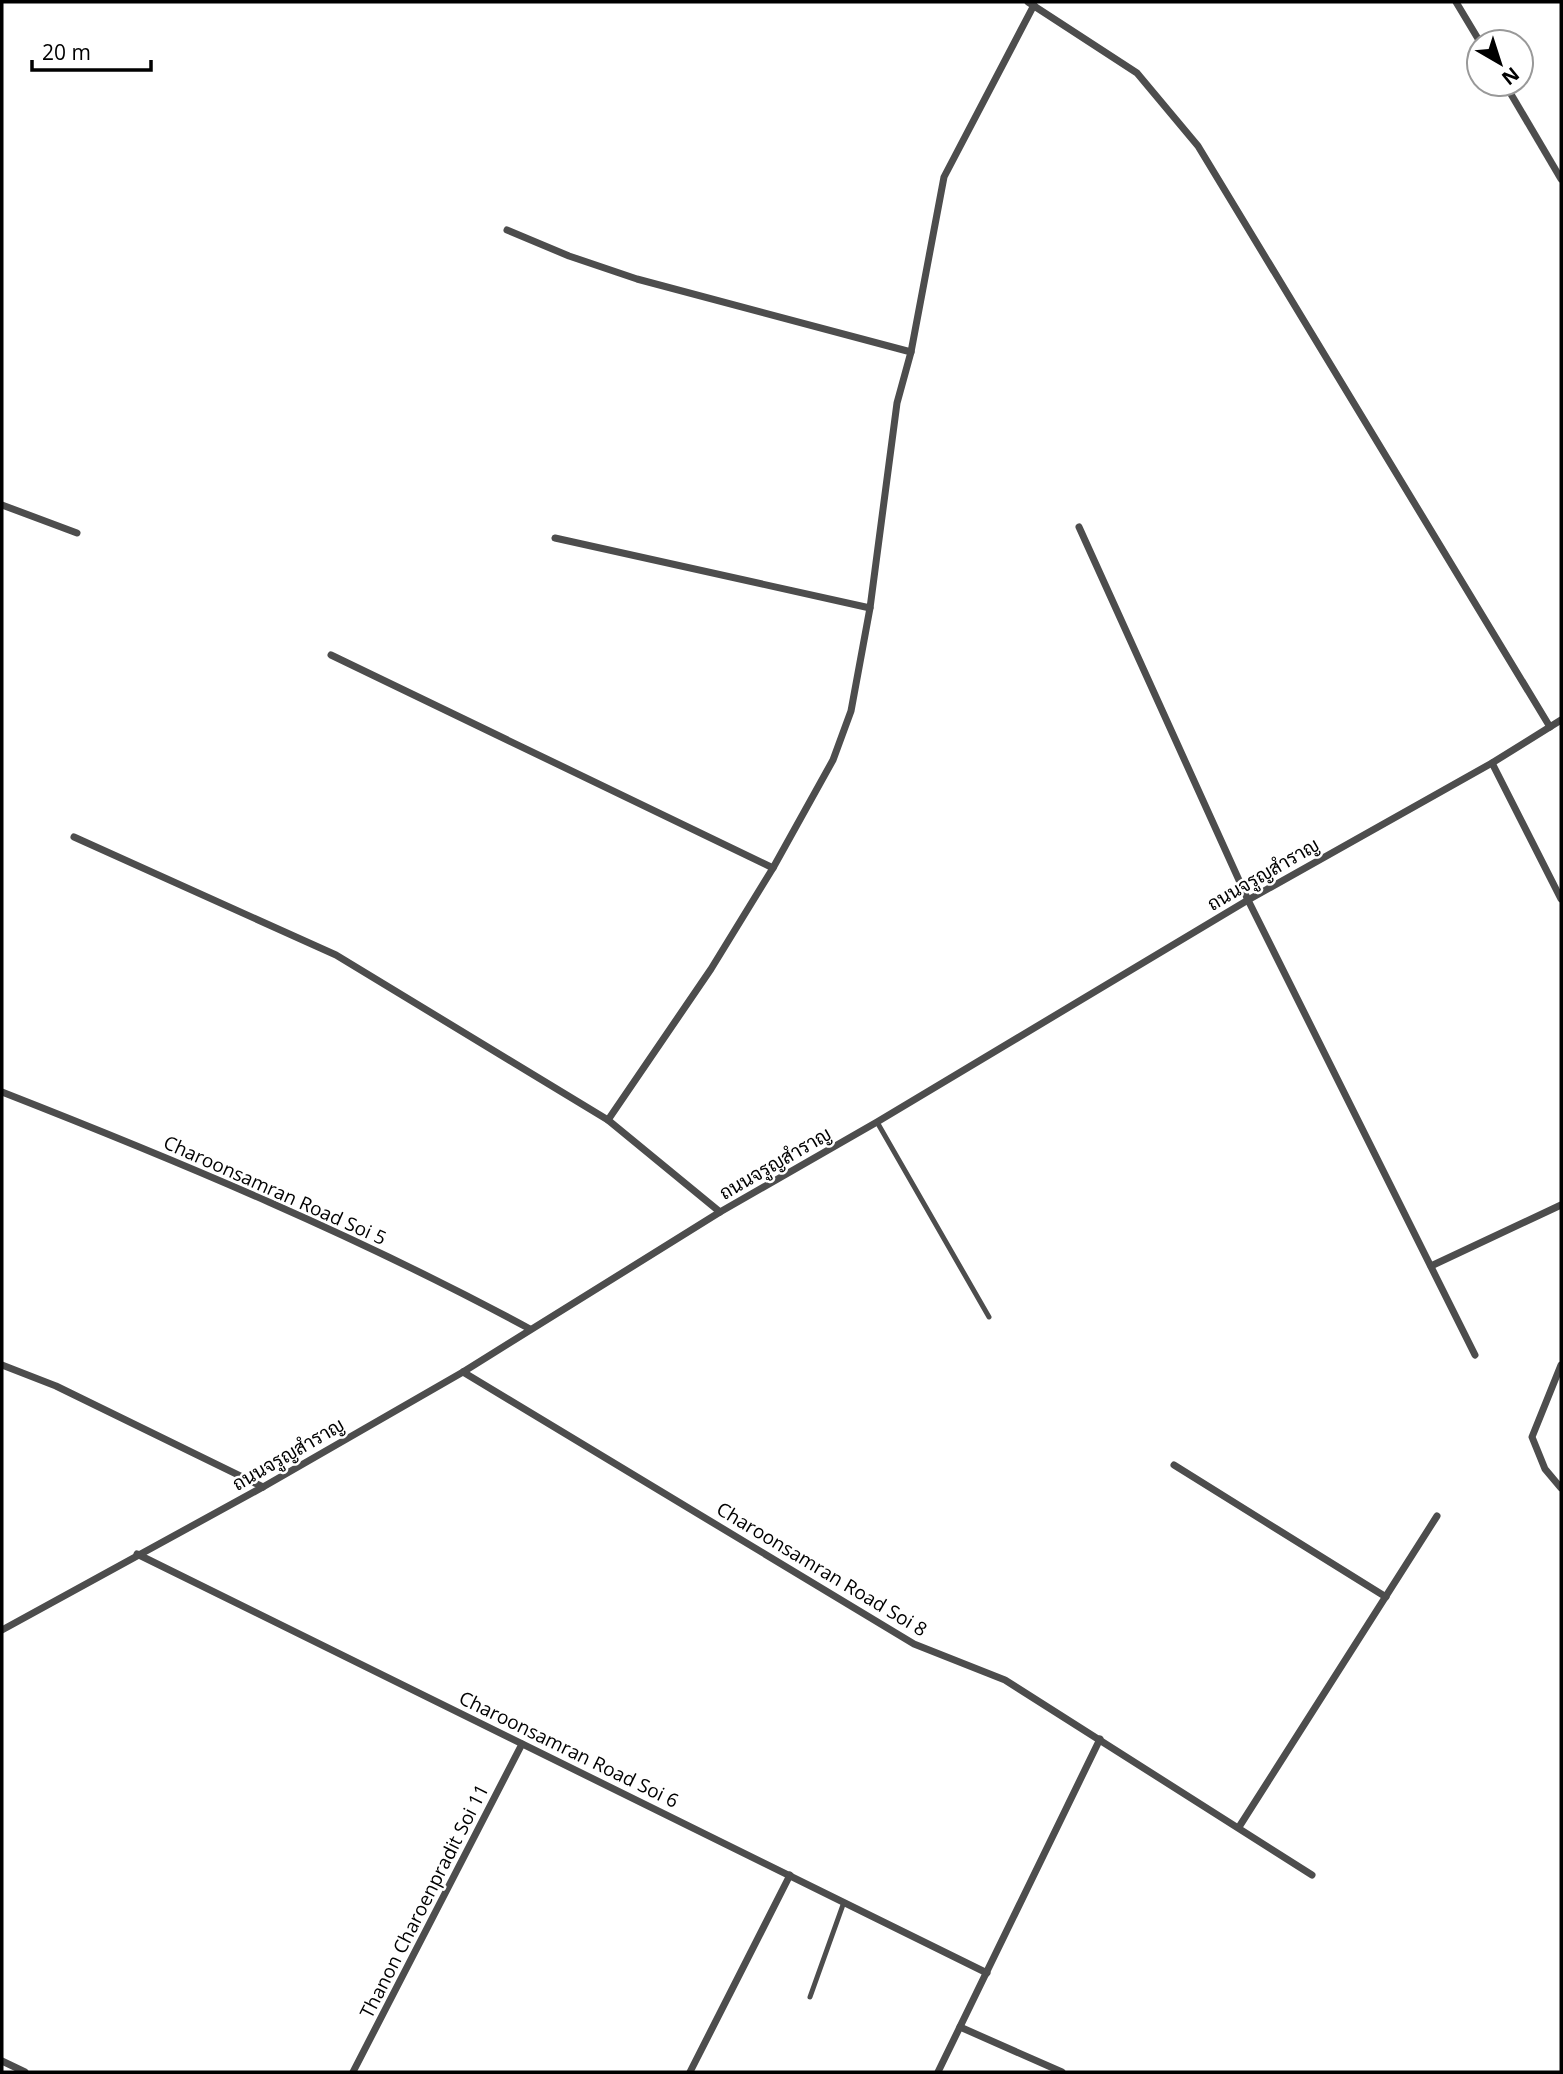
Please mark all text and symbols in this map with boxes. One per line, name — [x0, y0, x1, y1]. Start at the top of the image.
scale bar — [32, 28, 150, 72]
north arrow — [1465, 28, 1535, 98]
text: 20 m — [42, 38, 91, 66]
text: N — [1497, 61, 1525, 91]
street label: ถนนจรูญสำราญ — [1202, 831, 1324, 917]
street label: ถนนจรูญสำราญ — [714, 1120, 836, 1206]
street label: Charoonsamran Road Soi 5 — [159, 1129, 391, 1251]
street label: ถนนจรูญสำราญ — [227, 1411, 349, 1497]
street label: Charoonsamran Road Soi 8 — [712, 1496, 932, 1642]
street label: Charoonsamran Road Soi 6 — [455, 1684, 683, 1814]
street label: Thanon Charoenpradit Soi 11 — [354, 1780, 494, 2022]

